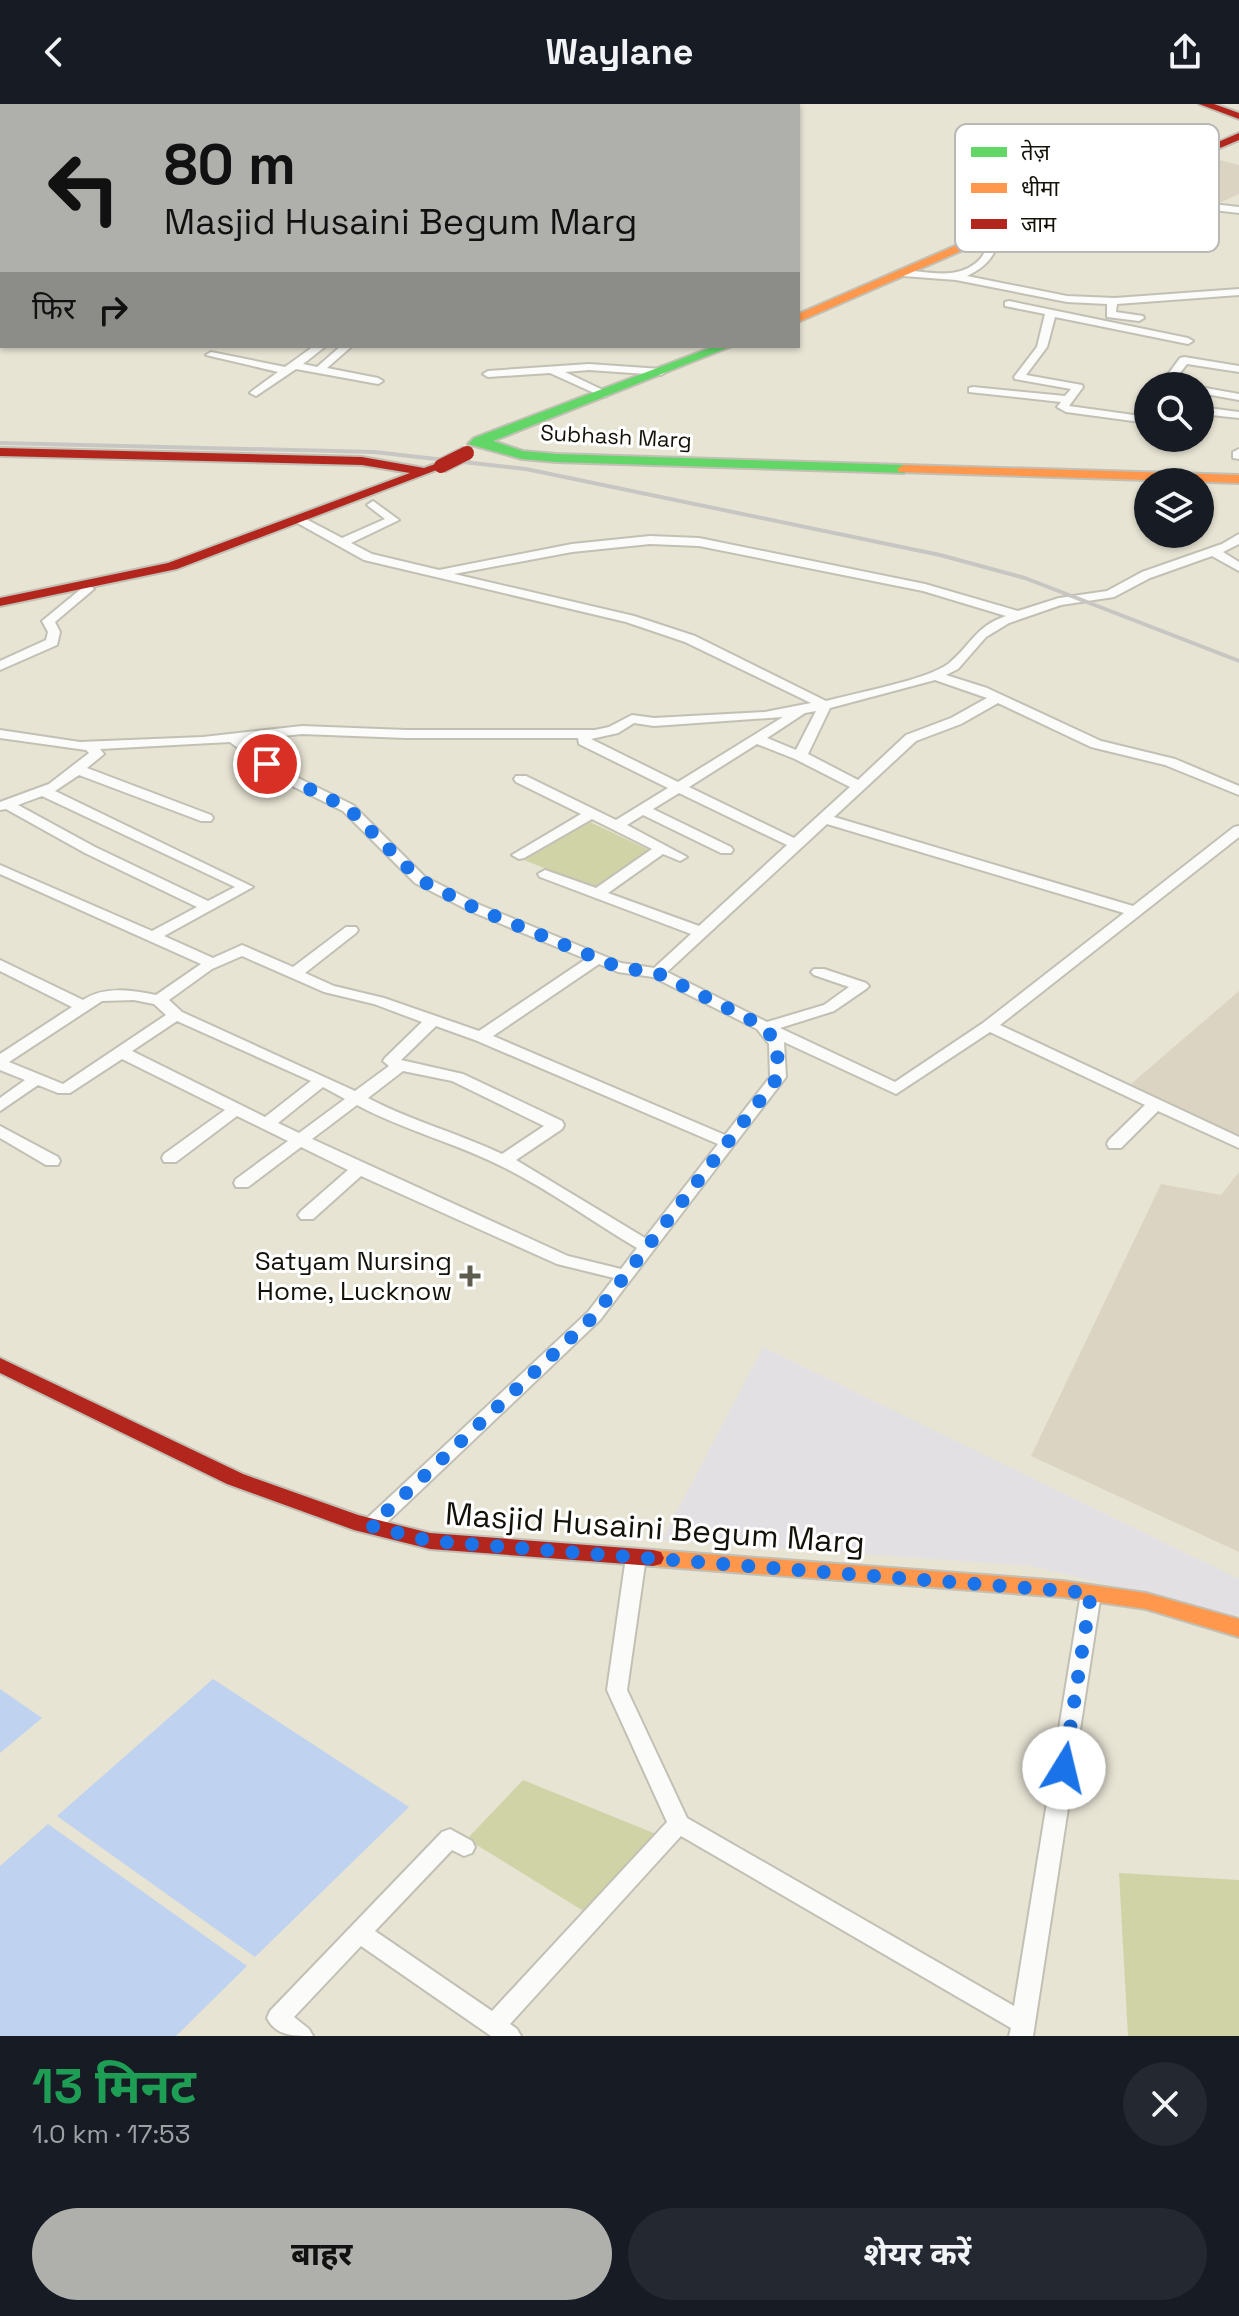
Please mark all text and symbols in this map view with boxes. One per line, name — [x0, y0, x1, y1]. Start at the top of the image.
text: Waylane — [546, 29, 693, 75]
icon: back — [32, 30, 76, 74]
icon: share — [1163, 30, 1207, 74]
legend — [955, 124, 1219, 252]
text: 80 m — [164, 129, 296, 200]
icon: left — [32, 136, 136, 240]
text: तेज़ — [1021, 138, 1051, 166]
text: धीमा — [1021, 174, 1059, 202]
text: Masjid Husaini Begum Marg — [164, 199, 637, 245]
text: जाम — [1021, 210, 1057, 238]
icon: right — [91, 288, 135, 332]
text: फिर — [32, 289, 75, 328]
map controls — [1134, 372, 1214, 548]
button: search — [1134, 372, 1214, 452]
street label: Subhash Marg — [540, 418, 692, 454]
button: layers — [1134, 468, 1214, 548]
pin — [233, 730, 301, 798]
icon: arrive — [245, 742, 289, 786]
place label: Satyam Nursing Home, Lucknow — [255, 1244, 452, 1308]
marker: Satyam Nursing Home, Lucknow — [459, 1265, 481, 1287]
street label: Masjid Husaini Begum Marg — [444, 1493, 866, 1563]
position arrow — [1022, 1726, 1106, 1810]
text: 13 मिनट — [32, 2056, 196, 2117]
button: close — [1123, 2062, 1207, 2146]
text: 1.0 km · 17:53 — [32, 2117, 190, 2151]
button: बाहर — [32, 2208, 612, 2300]
button: शेयर करें — [628, 2208, 1207, 2300]

